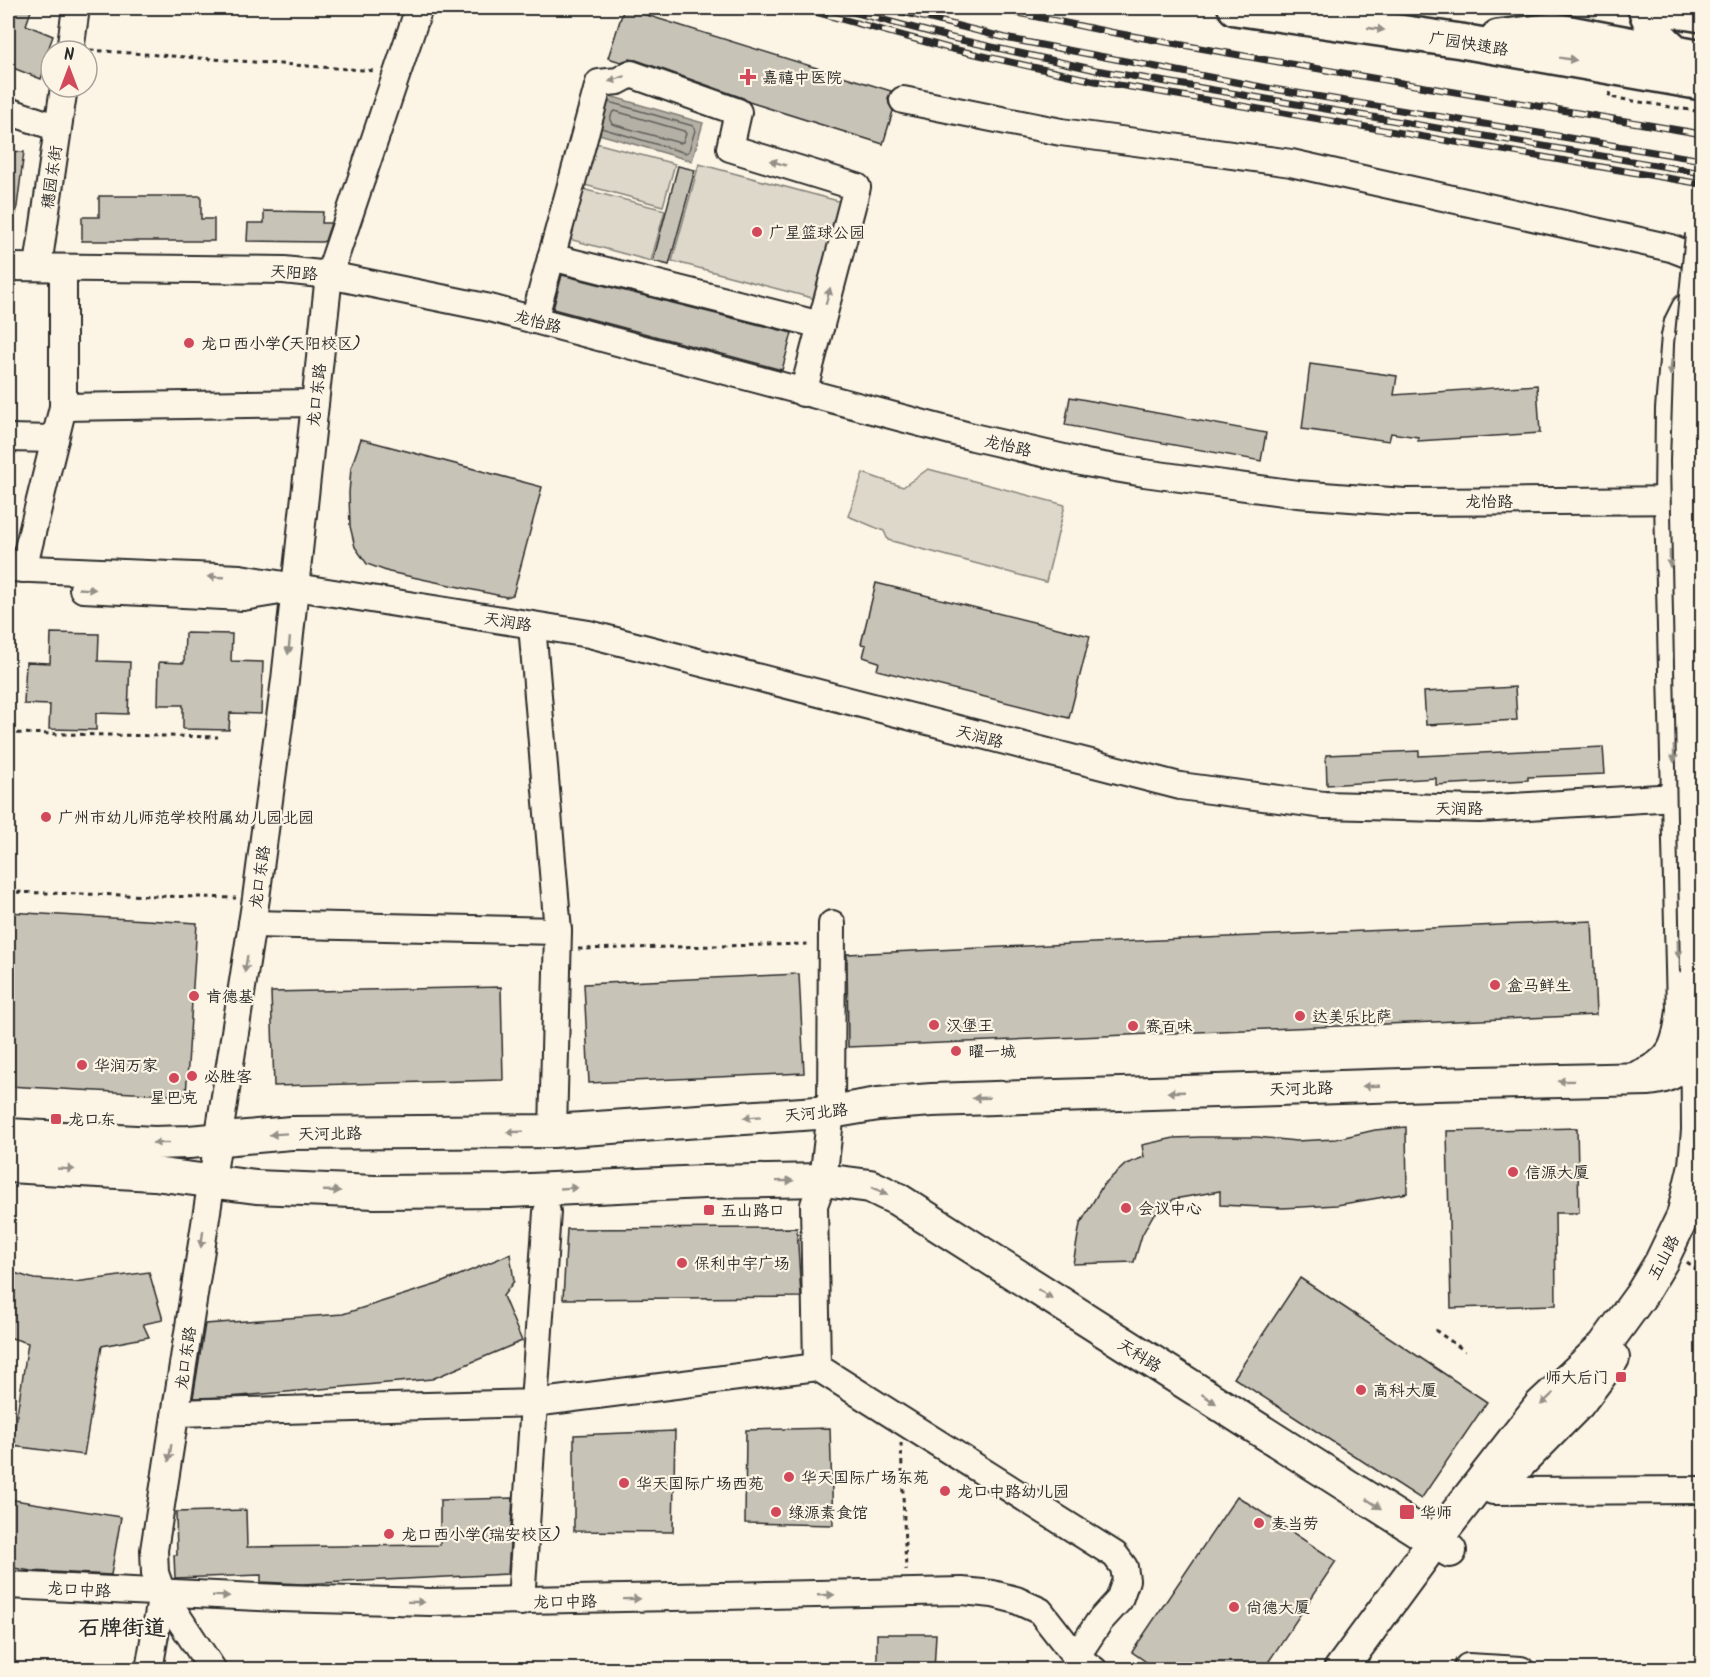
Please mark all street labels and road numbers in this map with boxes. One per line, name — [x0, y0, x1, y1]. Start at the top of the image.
street label: 广园快速路 — [1427, 26, 1510, 63]
street label: 穗园东街 — [36, 144, 69, 211]
street label: 天阳路 — [269, 259, 319, 288]
street label: 龙怡路 — [511, 304, 564, 341]
street label: 龙口东路 — [302, 362, 333, 428]
street label: 龙怡路 — [981, 429, 1034, 464]
street label: 龙怡路 — [1465, 490, 1513, 515]
street label: 天润路 — [482, 606, 533, 639]
street label: 天润路 — [953, 719, 1006, 756]
street label: 天润路 — [1435, 797, 1483, 822]
street label: 龙口东路 — [244, 844, 277, 911]
street label: 天河北路 — [1269, 1076, 1333, 1103]
street label: 天河北路 — [783, 1098, 849, 1129]
street label: 天河北路 — [298, 1121, 362, 1148]
street label: 五山路 — [1642, 1231, 1687, 1285]
street label: 龙口东路 — [170, 1325, 203, 1392]
street label: 天科路 — [1112, 1333, 1166, 1380]
street label: 龙口中路 — [46, 1576, 112, 1605]
street label: 龙口中路 — [533, 1589, 597, 1616]

